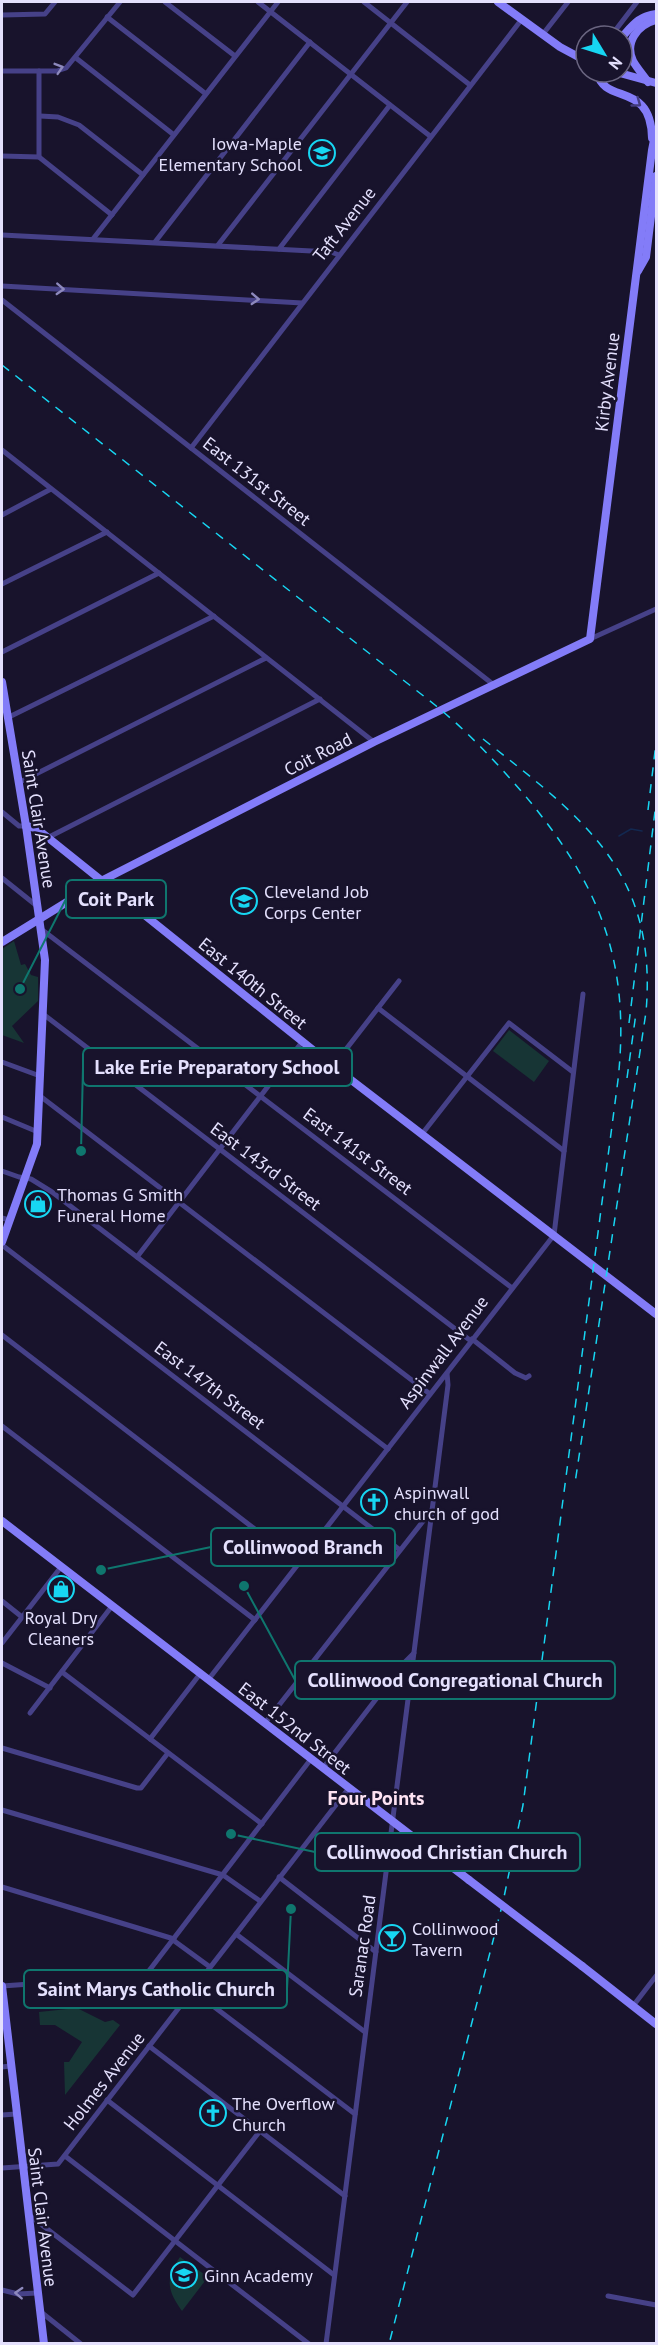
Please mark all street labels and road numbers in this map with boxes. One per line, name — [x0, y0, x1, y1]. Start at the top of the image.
street label: Taft Avenue — [308, 182, 380, 266]
street label: Kirby Avenue — [590, 331, 624, 433]
street label: East 131st Street — [198, 432, 316, 530]
street label: Coit Road — [280, 727, 356, 781]
street label: Saint Clair Avenue — [17, 748, 61, 890]
street label: East 140th Street — [194, 932, 312, 1034]
street label: East 141st Street — [299, 1102, 417, 1200]
street label: East 143rd Street — [206, 1117, 326, 1215]
street label: Aspinwall Avenue — [393, 1291, 493, 1413]
street label: East 147th Street — [150, 1336, 270, 1434]
street label: East 152nd Street — [234, 1677, 356, 1779]
street label: Saranac Road — [343, 1893, 381, 1999]
street label: Holmes Avenue — [58, 2027, 150, 2135]
street label: Saint Clair Avenue — [23, 2146, 63, 2288]

